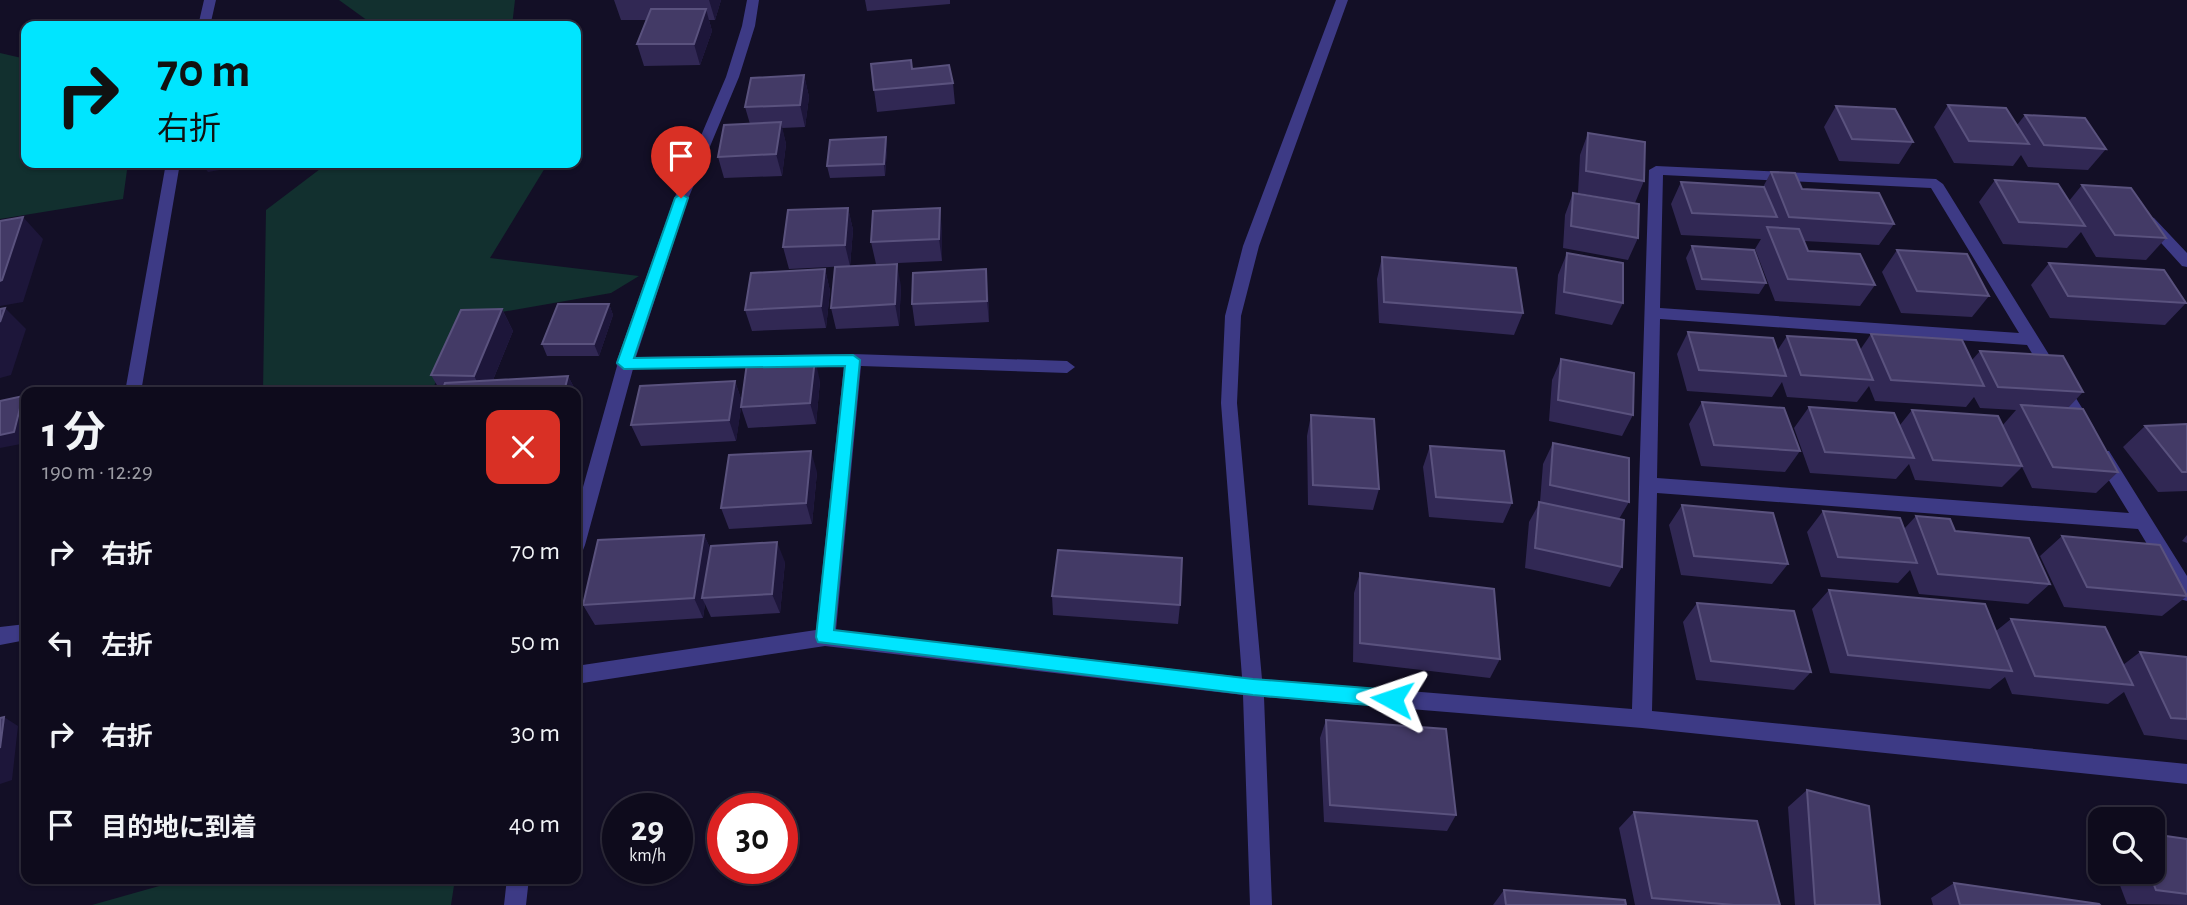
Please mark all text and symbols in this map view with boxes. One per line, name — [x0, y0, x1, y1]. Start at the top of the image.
text: 70 m — [157, 47, 251, 96]
icon: right — [42, 49, 133, 140]
text: 右折 — [157, 113, 221, 145]
pin — [651, 126, 711, 198]
icon: arrive — [662, 137, 700, 175]
button: close — [486, 410, 560, 484]
text: 1 分 — [42, 412, 105, 454]
text: 190 m · 12:29 — [42, 461, 153, 484]
icon: right — [42, 533, 80, 571]
text: 70 m — [510, 538, 560, 564]
text: 右折 — [101, 542, 153, 568]
icon: left — [42, 624, 80, 662]
text: 50 m — [510, 629, 560, 655]
text: 左折 — [101, 633, 153, 659]
position arrow — [1355, 662, 1429, 736]
icon: right — [42, 715, 80, 753]
text: 30 m — [510, 720, 560, 746]
text: 右折 — [101, 724, 153, 750]
speed limit sign: 30 — [707, 793, 798, 884]
icon: arrive — [42, 806, 80, 844]
map controls — [2088, 807, 2165, 884]
button: search — [2088, 807, 2165, 884]
text: 40 m — [509, 811, 560, 837]
text: 29 — [631, 812, 664, 847]
text: 目的地に到着 — [101, 815, 257, 841]
text: km/h — [629, 847, 666, 865]

